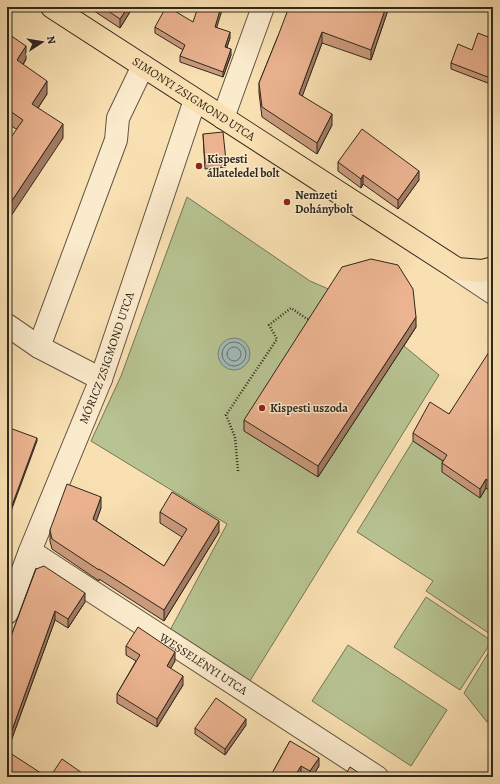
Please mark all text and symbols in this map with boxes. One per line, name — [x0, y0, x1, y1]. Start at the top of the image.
north arrow — [22, 22, 62, 62]
text: N — [43, 35, 59, 46]
street label: SIMONYI ZSIGMOND UTCA — [129, 53, 259, 145]
place label: Kispesti állateledel bolt — [207, 151, 280, 181]
marker: Kispesti állateledel bolt — [194, 161, 204, 171]
place label: Nemzeti Dohánybolt — [295, 187, 353, 217]
marker: Nemzeti Dohánybolt — [282, 197, 292, 207]
street label: MÓRICZ ZSIGMOND UTCA — [75, 289, 138, 426]
place label: Kispesti uszoda — [270, 400, 348, 416]
marker: Kispesti uszoda — [257, 403, 267, 413]
street label: WESSELÉNYI UTCA — [155, 629, 251, 699]

